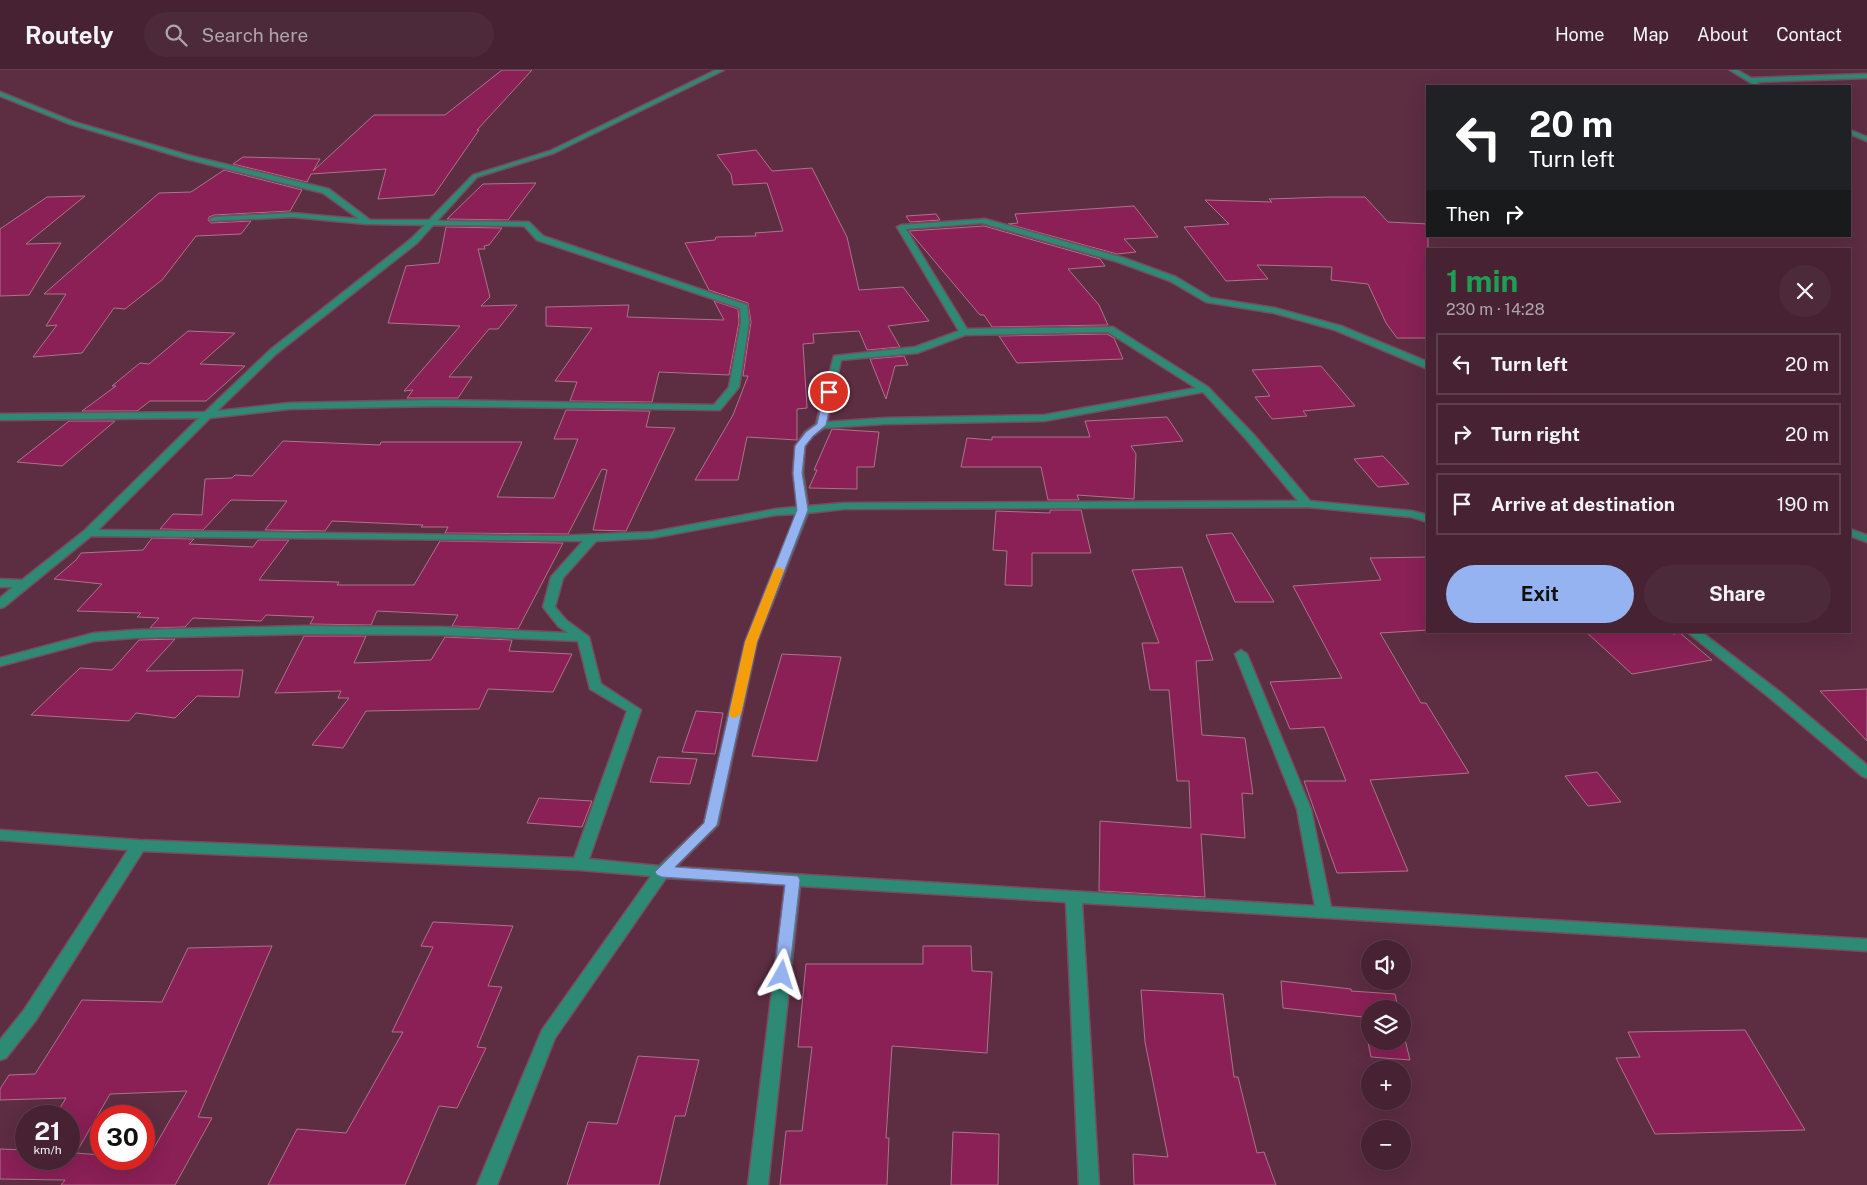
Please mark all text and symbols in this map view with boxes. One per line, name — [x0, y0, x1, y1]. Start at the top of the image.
search box — [144, 12, 494, 57]
text: Routely — [25, 21, 114, 49]
icon: search — [162, 21, 190, 49]
text: Search here — [202, 24, 308, 46]
text: Home — [1555, 24, 1605, 45]
text: Map — [1633, 24, 1669, 45]
text: About — [1697, 24, 1748, 45]
text: Contact — [1776, 24, 1842, 45]
text: 20 m — [1529, 104, 1613, 145]
icon: left — [1446, 105, 1511, 170]
text: Turn left — [1529, 146, 1615, 172]
icon: right — [1500, 200, 1528, 228]
text: Then — [1446, 203, 1490, 225]
text: 1 min — [1446, 263, 1518, 299]
button: close — [1779, 265, 1831, 317]
text: 230 m · 14:28 — [1446, 300, 1545, 319]
icon: left — [1448, 350, 1476, 378]
text: Turn left — [1491, 353, 1568, 375]
text: 20 m — [1785, 353, 1829, 375]
pin — [808, 371, 850, 413]
icon: arrive — [815, 378, 843, 406]
icon: right — [1448, 420, 1476, 448]
text: Turn right — [1491, 423, 1580, 445]
text: 20 m — [1785, 423, 1829, 445]
icon: arrive — [1448, 490, 1476, 518]
text: Arrive at destination — [1491, 493, 1675, 515]
text: 190 m — [1777, 493, 1829, 515]
button: Exit — [1446, 565, 1634, 623]
button: Share — [1644, 565, 1831, 623]
map controls — [1361, 940, 1411, 1170]
button: sound — [1361, 940, 1411, 990]
position arrow — [755, 948, 807, 1000]
button: layers — [1361, 1000, 1411, 1050]
button: + — [1361, 1060, 1411, 1110]
speed limit sign: 30 — [90, 1105, 155, 1170]
text: 21 — [34, 1116, 61, 1146]
button: − — [1361, 1120, 1411, 1170]
text: km/h — [33, 1143, 62, 1157]

